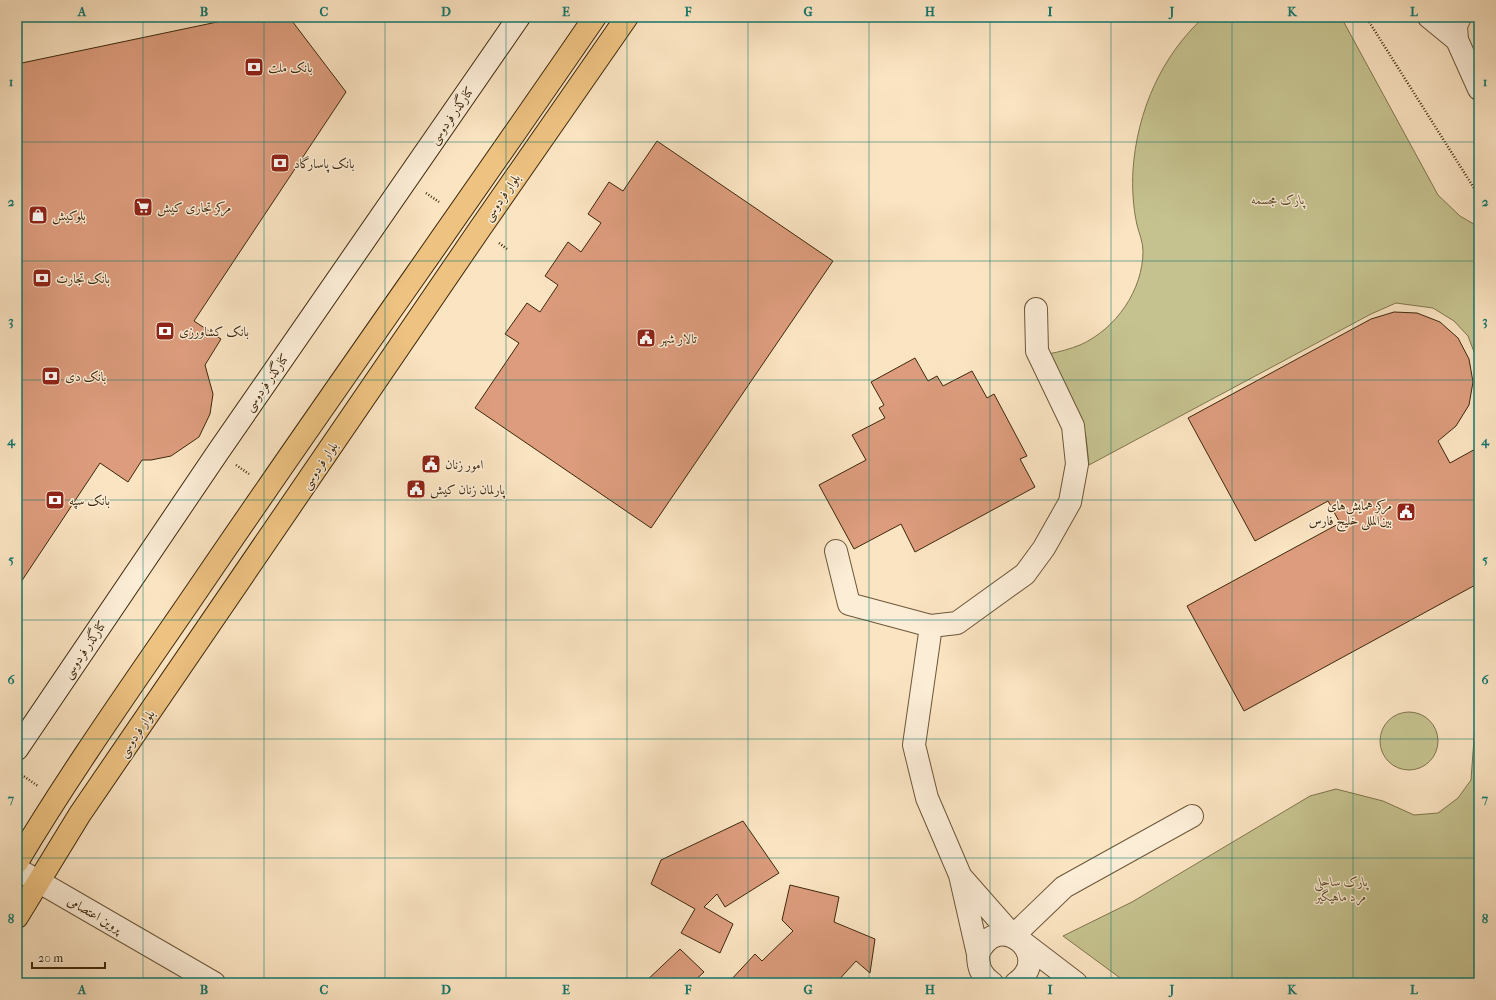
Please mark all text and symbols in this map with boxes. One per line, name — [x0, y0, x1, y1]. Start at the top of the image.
text: A — [77, 4, 87, 19]
text: B — [200, 4, 209, 19]
text: C — [320, 4, 329, 19]
text: D — [441, 4, 451, 19]
text: E — [562, 4, 570, 19]
text: F — [684, 4, 692, 19]
text: G — [803, 4, 813, 19]
text: H — [925, 4, 936, 19]
text: I — [1047, 4, 1053, 19]
text: J — [1168, 4, 1175, 20]
text: K — [1287, 4, 1298, 19]
text: L — [1410, 4, 1419, 19]
bank icon: بانک ملت — [243, 56, 265, 78]
place label: بانک ملت — [268, 60, 313, 76]
text: 1 — [9, 74, 14, 89]
text: 1 — [1483, 74, 1488, 89]
street label: کنارگذر فردوسی — [424, 82, 478, 148]
bank icon: بانک پاسارگاد — [269, 152, 291, 174]
place label: بانک پاسارگاد — [294, 156, 354, 173]
street label: بلوار فردوسی — [480, 171, 525, 225]
park label: پارک مجسمه — [1251, 192, 1306, 209]
text: 2 — [8, 194, 15, 209]
text: 2 — [1482, 194, 1489, 209]
supermarket icon: مرکز تجاری کیش — [132, 196, 154, 218]
place label: مرکز تجاری کیش — [157, 200, 231, 217]
shop icon: بلوکیش — [27, 204, 49, 226]
place label: بلوکیش — [52, 208, 86, 225]
bank icon: بانک تجارت — [31, 267, 53, 289]
place label: بانک تجارت — [56, 271, 110, 287]
text: 3 — [8, 313, 14, 329]
text: 3 — [1482, 313, 1488, 329]
bank icon: بانک کشاورزی — [154, 320, 176, 342]
place label: بانک کشاورزی — [179, 324, 249, 340]
public building icon: تالار شهر — [635, 327, 657, 349]
place label: تالار شهر — [658, 331, 697, 347]
street label: کنارگذر فردوسی — [239, 349, 293, 415]
bank icon: بانک دی — [40, 365, 62, 387]
place label: بانک دی — [65, 369, 106, 385]
text: 4 — [6, 433, 16, 449]
text: 4 — [1480, 433, 1490, 449]
street label: بلوار فردوسی — [298, 439, 342, 493]
public building icon: امور زنان — [420, 453, 442, 475]
place label: امور زنان — [445, 457, 484, 473]
public building icon: پارلمان زنان کیش — [405, 478, 427, 500]
place label: پارلمان زنان کیش — [430, 482, 506, 499]
bank icon: بانک سپه — [44, 489, 66, 511]
place label: بانک سپه — [69, 493, 110, 510]
place label: مرکز همایش‌های بین‌المللی خلیج فارس — [1309, 498, 1392, 532]
public building icon: مرکز همایش‌های بین‌المللی خلیج فارس — [1395, 501, 1417, 523]
text: 5 — [8, 552, 14, 567]
text: 5 — [1482, 552, 1488, 567]
street label: کنارگذر فردوسی — [58, 616, 111, 682]
text: 6 — [7, 672, 15, 687]
text: 6 — [1481, 672, 1489, 687]
street label: بلوار فردوسی — [115, 707, 159, 761]
text: 7 — [7, 791, 15, 806]
text: 7 — [1481, 791, 1489, 806]
park label: پارک ساحلی مرد ماهیگیر — [1314, 874, 1370, 906]
street label: پروین اعتصامی — [64, 893, 126, 939]
text: 8 — [8, 911, 15, 926]
text: 8 — [1482, 911, 1489, 926]
scale bar — [32, 944, 105, 970]
text: 20 m — [38, 951, 63, 965]
text: A — [77, 982, 87, 997]
text: B — [200, 982, 209, 997]
text: C — [320, 982, 329, 997]
text: D — [441, 982, 451, 997]
text: E — [562, 982, 570, 997]
text: F — [684, 982, 692, 997]
text: G — [803, 982, 813, 997]
text: H — [925, 982, 936, 997]
text: I — [1047, 982, 1053, 997]
text: J — [1168, 982, 1175, 998]
text: K — [1287, 982, 1298, 997]
text: L — [1410, 982, 1419, 997]

